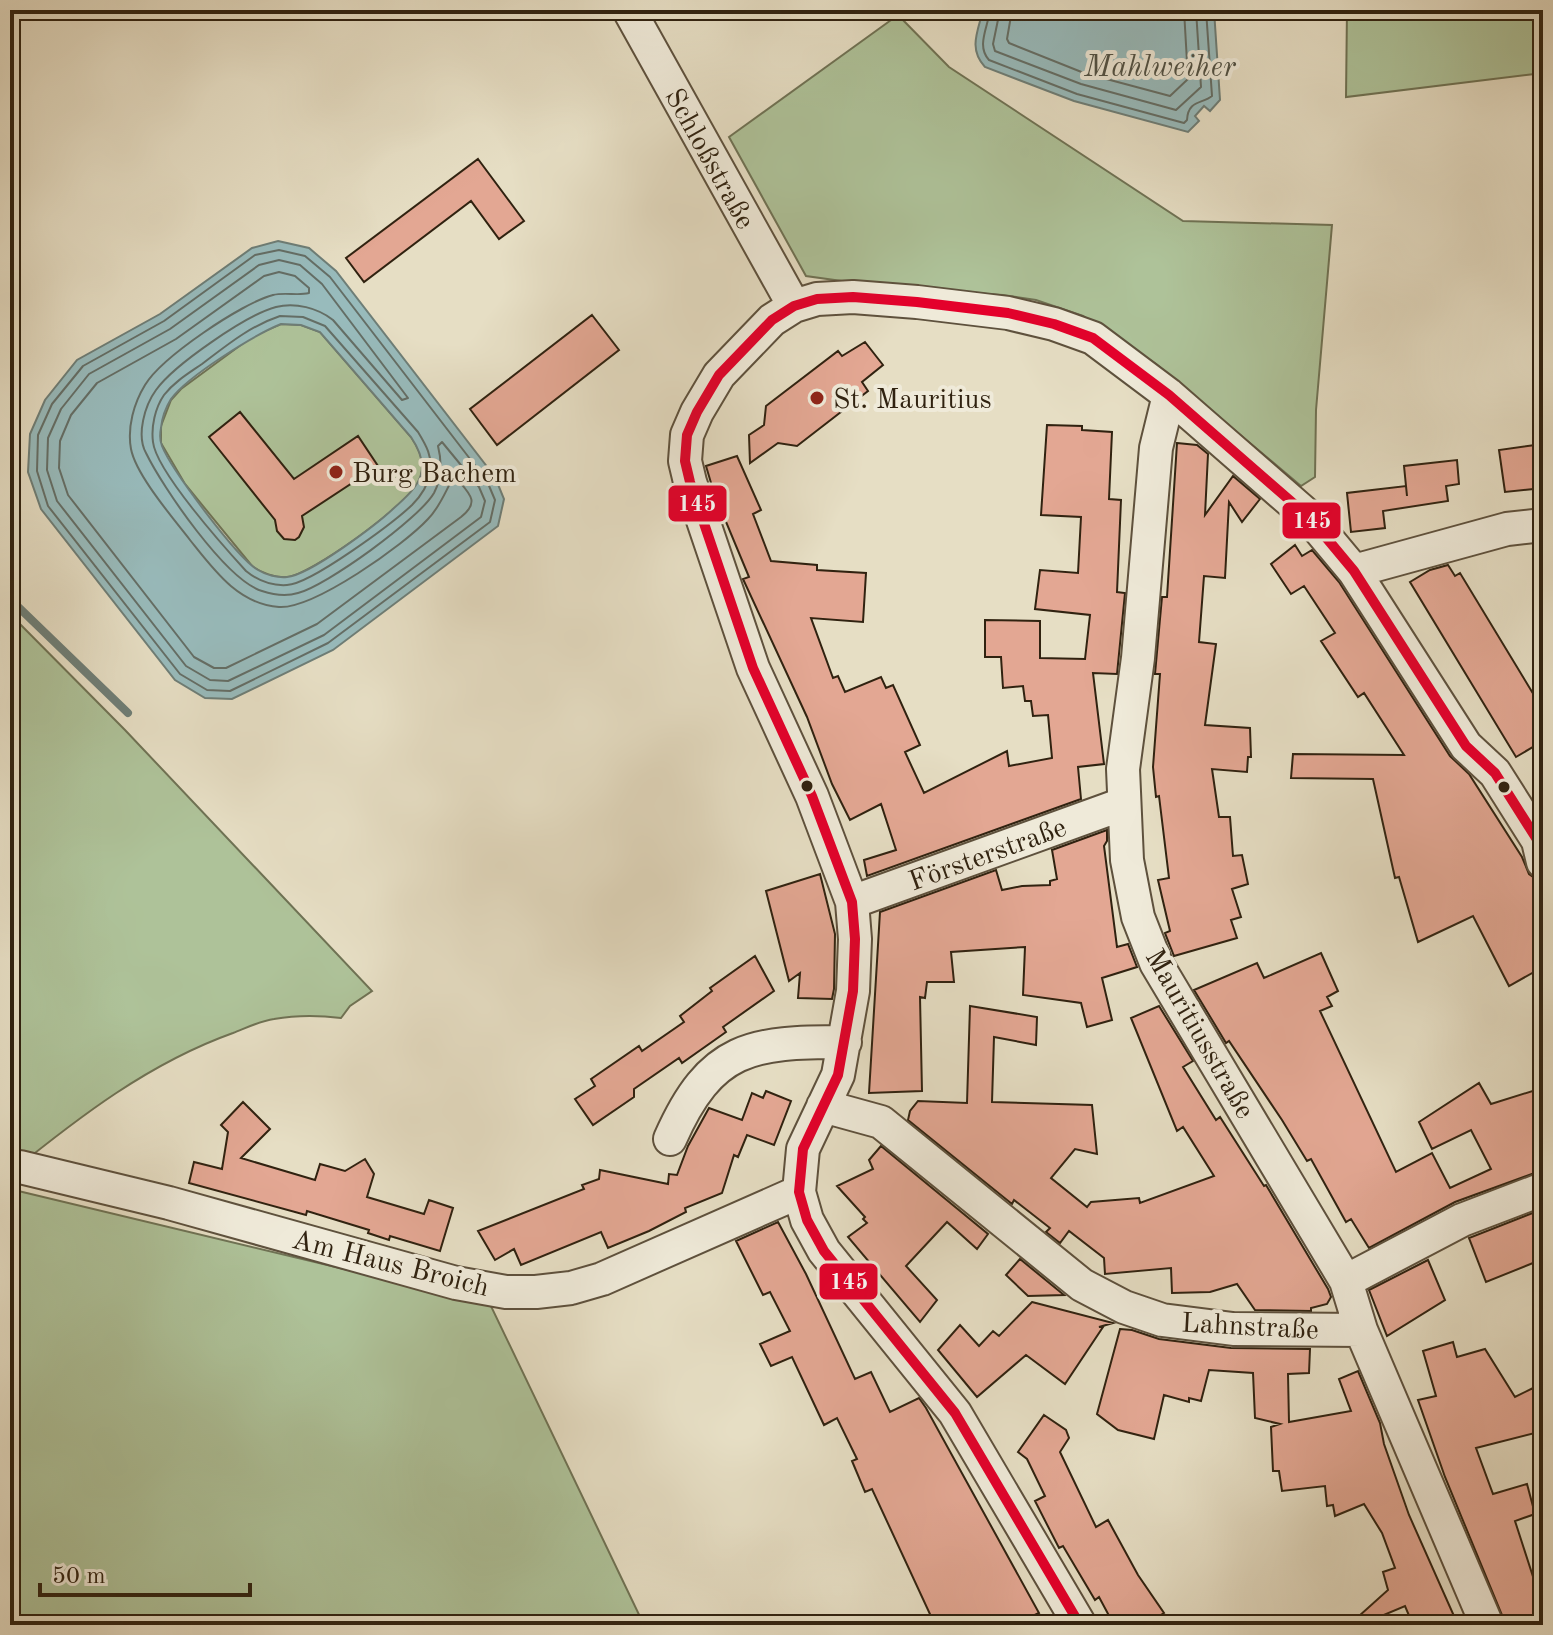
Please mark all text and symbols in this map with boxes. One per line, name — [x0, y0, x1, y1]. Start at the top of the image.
water label: Mahlweiher — [1083, 53, 1237, 83]
street label: Schloßstraße — [658, 85, 758, 234]
place label: St. Mauritius — [833, 387, 992, 415]
marker: St. Mauritius — [808, 389, 826, 407]
place label: Burg Bachem — [352, 461, 516, 489]
marker: Burg Bachem — [327, 463, 345, 481]
line badge: 145 — [667, 484, 728, 523]
text: 145 — [678, 494, 716, 516]
line badge: 145 — [1281, 501, 1342, 540]
text: 145 — [1293, 511, 1331, 533]
unlabelled marker — [799, 778, 815, 794]
unlabelled marker — [1496, 779, 1512, 795]
street label: Försterstraße — [905, 814, 1071, 897]
street label: Mauritiusstraße — [1139, 945, 1258, 1124]
street label: Am Haus Broich — [289, 1227, 492, 1303]
line badge: 145 — [818, 1262, 879, 1301]
text: 145 — [830, 1272, 868, 1294]
street label: Lahnstraße — [1180, 1310, 1319, 1346]
scale bar — [40, 1547, 250, 1597]
text: 50 m — [52, 1565, 106, 1589]

